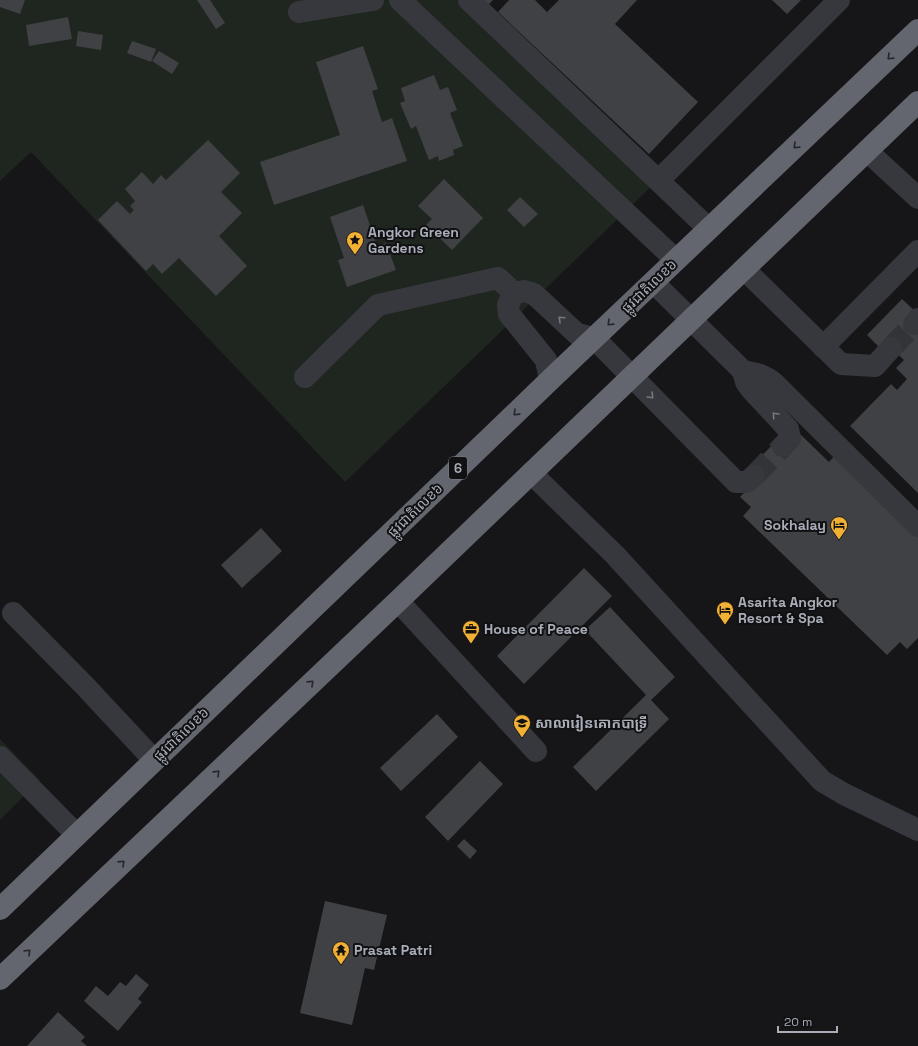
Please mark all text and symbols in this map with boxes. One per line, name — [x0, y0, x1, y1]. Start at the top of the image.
one-way arrow — [887, 52, 895, 60]
one-way arrow — [793, 142, 800, 149]
place label: Angkor Green Gardens — [368, 223, 459, 257]
place icon: Angkor Green Gardens — [345, 230, 365, 255]
street label: ផ្លូវជាតិលេខ៦ — [618, 255, 683, 319]
one-way arrow — [559, 317, 566, 324]
one-way arrow — [607, 318, 615, 326]
one-way arrow — [646, 391, 654, 399]
one-way arrow — [513, 408, 521, 415]
one-way arrow — [773, 412, 780, 420]
road number: 6 — [449, 457, 467, 479]
street label: ផ្លូវជាតិលេខ៦ — [384, 479, 449, 543]
hotel icon: Sokhalay — [829, 515, 849, 540]
place label: Sokhalay — [764, 516, 826, 534]
place label: Asarita Angkor Resort & Spa — [738, 593, 838, 627]
hotel icon: Asarita Angkor Resort & Spa — [715, 600, 735, 625]
office icon: House of Peace — [461, 619, 481, 644]
place label: House of Peace — [484, 620, 588, 638]
one-way arrow — [306, 681, 314, 688]
street label: ផ្លូវជាតិលេខ៦ — [150, 703, 215, 767]
school or university icon: សាលារៀនគោកបាទ្រី — [512, 713, 532, 738]
place label: សាលារៀនគោកបាទ្រី — [535, 714, 647, 732]
one-way arrow — [212, 770, 220, 778]
one-way arrow — [118, 860, 125, 867]
temple icon: Prasat Patri — [331, 940, 351, 965]
place label: Prasat Patri — [354, 941, 432, 959]
one-way arrow — [23, 949, 31, 957]
scale bar — [778, 1008, 837, 1034]
text: 20 m — [784, 1014, 812, 1030]

